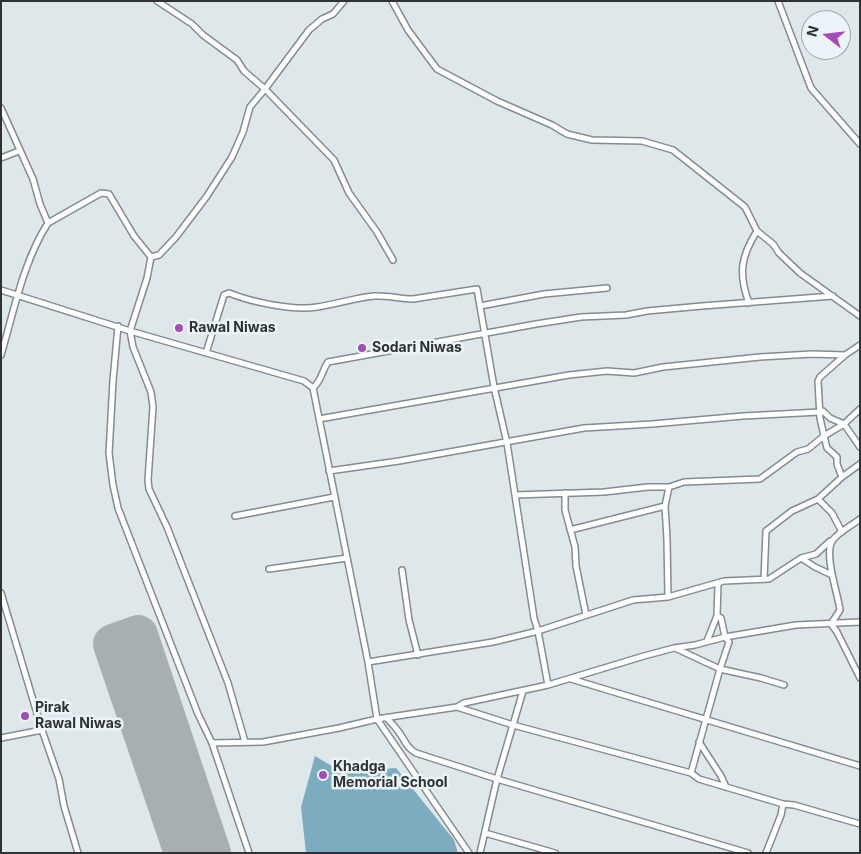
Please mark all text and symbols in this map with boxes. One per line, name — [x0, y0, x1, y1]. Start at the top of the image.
north arrow — [801, 10, 851, 60]
text: N — [802, 24, 822, 38]
place label: Rawal Niwas — [189, 320, 276, 336]
marker: Rawal Niwas — [173, 322, 185, 334]
place label: Sodari Niwas — [372, 340, 462, 356]
marker: Sodari Niwas — [356, 342, 368, 354]
place label: Pirak Rawal Niwas — [35, 700, 122, 732]
marker: Pirak Rawal Niwas — [19, 710, 31, 722]
place label: Khadga Memorial School — [333, 759, 448, 792]
marker: Khadga Memorial School — [317, 769, 329, 781]

